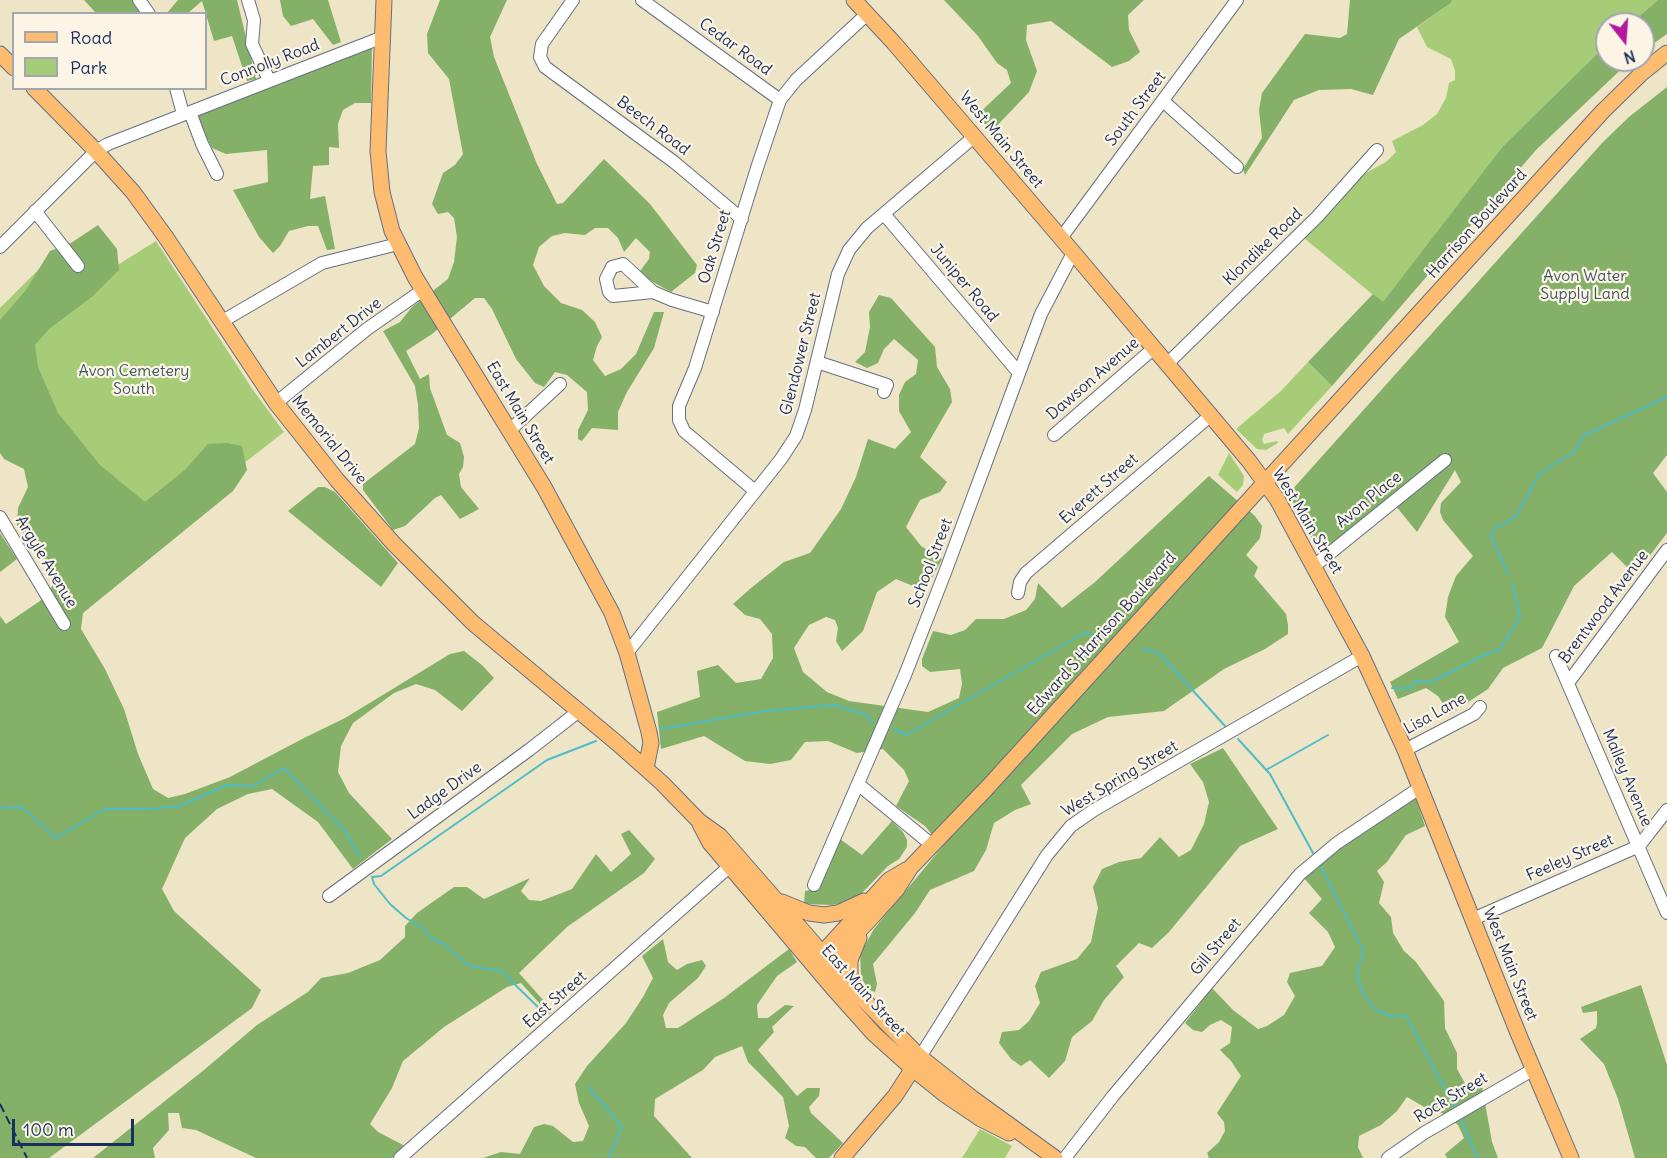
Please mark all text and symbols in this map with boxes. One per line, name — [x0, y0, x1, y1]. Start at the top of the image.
legend — [12, 12, 207, 90]
north arrow — [1595, 12, 1655, 72]
street label: Cedar Road — [695, 14, 775, 80]
text: Road — [70, 26, 112, 49]
street label: Connolly Road — [218, 35, 322, 91]
text: N — [1621, 46, 1638, 68]
text: Park — [70, 56, 107, 79]
street label: South Street — [1102, 68, 1170, 150]
street label: West Main Street — [955, 88, 1047, 192]
street label: Beech Road — [613, 92, 693, 160]
street label: Harrison Boulevard — [1423, 165, 1531, 283]
street label: Klondike Road — [1219, 204, 1307, 290]
street label: Oak Street — [695, 208, 735, 286]
street label: Juniper Road — [926, 240, 1002, 326]
park label: Avon Water Supply Land — [1540, 266, 1630, 304]
street label: Glendower Street — [776, 291, 826, 417]
street label: Lambert Drive — [293, 294, 385, 372]
street label: Dawson Avenue — [1043, 334, 1143, 424]
street label: East Main Street — [482, 358, 558, 468]
park label: Avon Cemetery South — [79, 361, 189, 399]
street label: Memorial Drive — [287, 392, 371, 488]
street label: Everett Street — [1056, 450, 1142, 528]
street label: West Main Street — [1268, 464, 1346, 578]
street label: Avon Place — [1332, 468, 1406, 532]
street label: Argyle Avenue — [11, 512, 81, 612]
street label: School Street — [905, 516, 957, 610]
street label: Brentwood Avenue — [1555, 546, 1653, 668]
street label: Edward S Harrison Boulevard — [1024, 549, 1180, 719]
street label: Lisa Lane — [1401, 689, 1469, 739]
street label: Malley Avenue — [1598, 726, 1656, 830]
street label: West Spring Street — [1059, 737, 1181, 821]
street label: Ladge Drive — [404, 758, 486, 824]
street label: Feeley Street — [1524, 830, 1616, 886]
street label: West Main Street — [1479, 905, 1541, 1023]
street label: Gill Street — [1187, 914, 1245, 980]
street label: East Main Street — [817, 941, 909, 1041]
street label: East Street — [519, 967, 591, 1033]
street label: Rock Street — [1411, 1069, 1491, 1127]
scale bar — [15, 1107, 136, 1145]
text: 100 m — [23, 1118, 74, 1141]

